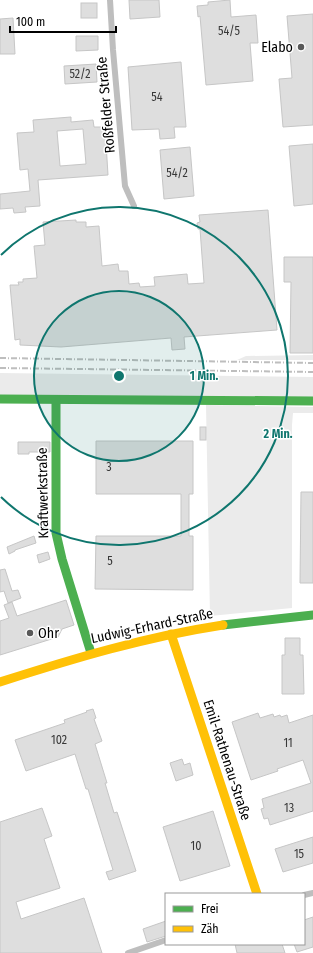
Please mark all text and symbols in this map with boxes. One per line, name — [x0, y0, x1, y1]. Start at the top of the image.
scale bar — [10, 8, 116, 34]
text: 100 m — [16, 15, 45, 29]
house number: 54/5 — [218, 24, 240, 38]
place label: Elabo — [261, 39, 293, 56]
marker: Elabo — [296, 42, 306, 52]
street label: Roßfelder Straße — [93, 56, 119, 154]
house number: 52/2 — [69, 67, 91, 81]
house number: 54 — [151, 90, 163, 104]
house number: 54/2 — [166, 166, 188, 180]
centre of rings — [112, 369, 126, 383]
text: 1 Min. — [190, 369, 218, 383]
text: 2 Min. — [263, 427, 293, 441]
street label: Kraftwerkstraße — [34, 447, 52, 539]
house number: 3 — [106, 460, 112, 474]
house number: 5 — [107, 554, 113, 568]
street label: Ludwig-Erhard-Straße — [89, 605, 215, 647]
place label: Ohr — [38, 625, 59, 642]
marker: Ohr — [25, 628, 35, 638]
street label: Emil-Rathenau-Straße — [199, 697, 255, 823]
house number: 102 — [51, 733, 67, 747]
house number: 11 — [283, 736, 293, 750]
house number: 13 — [284, 801, 294, 815]
house number: 10 — [191, 839, 201, 853]
house number: 15 — [294, 847, 305, 861]
legend — [165, 893, 305, 945]
text: Frei — [201, 902, 219, 916]
text: Zäh — [201, 922, 219, 936]

